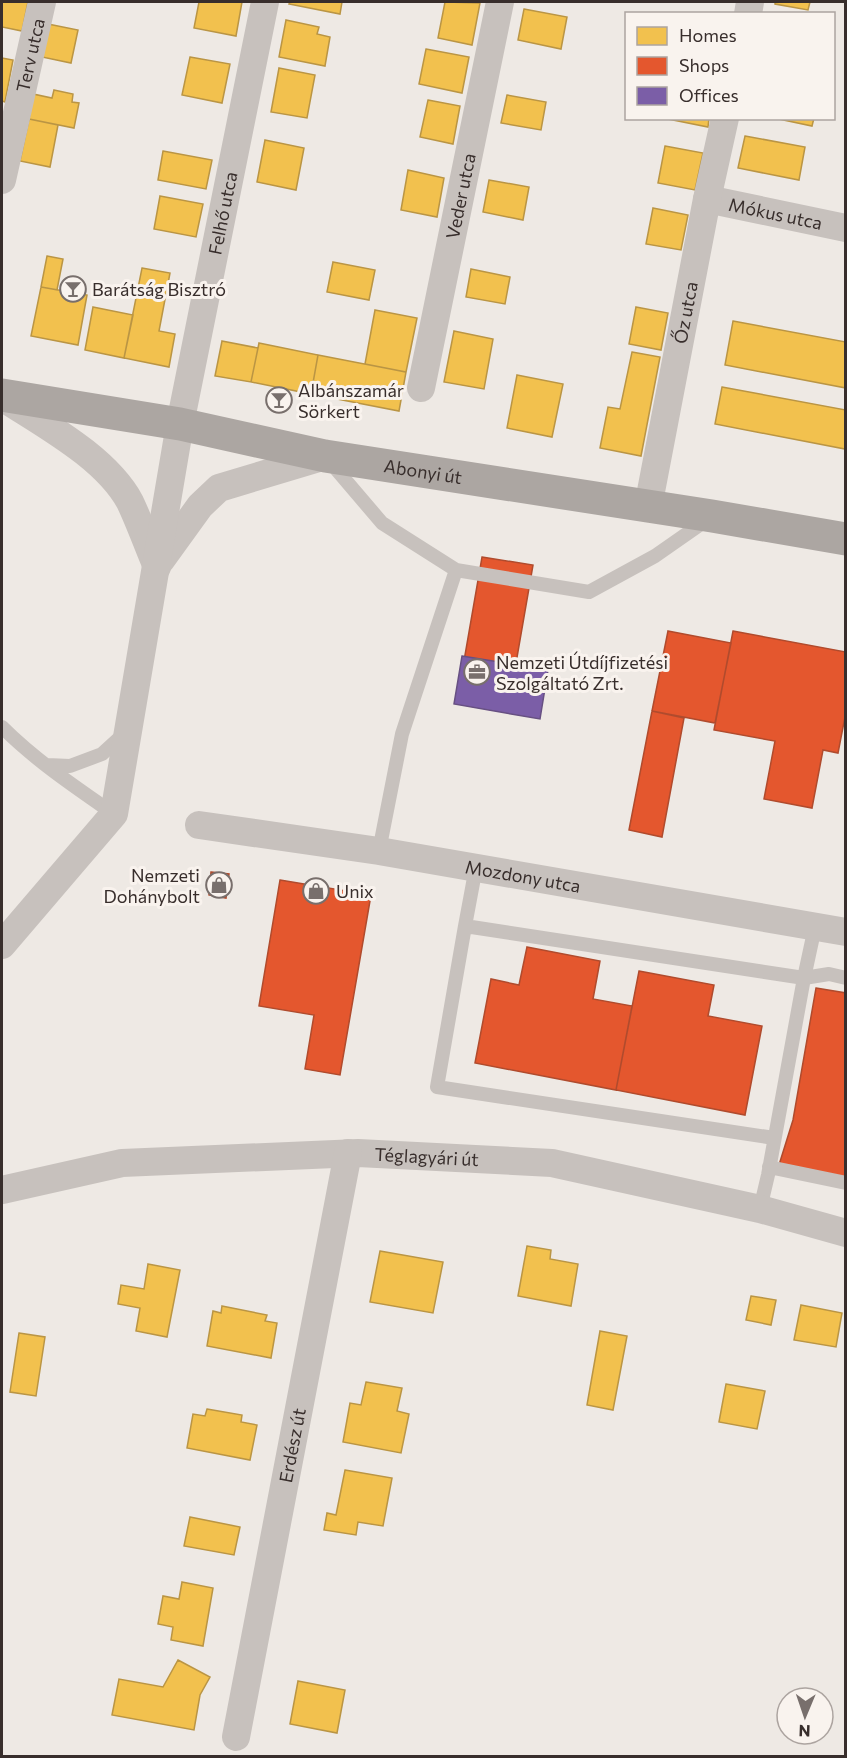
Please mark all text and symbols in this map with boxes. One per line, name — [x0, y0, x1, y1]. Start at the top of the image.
legend — [625, 12, 835, 120]
street label: Terv utca — [11, 16, 49, 94]
text: Homes — [679, 24, 737, 46]
text: Shops — [679, 54, 729, 76]
text: Offices — [679, 84, 739, 106]
street label: Veder utca — [441, 151, 480, 241]
street label: Felhő utca — [203, 170, 242, 257]
street label: Mókus utca — [727, 193, 824, 234]
bar icon: Barátság Bisztró — [58, 274, 88, 304]
place label: Barátság Bisztró — [92, 278, 226, 300]
street label: Őz utca — [669, 280, 702, 345]
place label: Albánszamár Sörkert — [298, 379, 404, 422]
bar icon: Albánszamár Sörkert — [264, 385, 294, 415]
street label: Abonyi út — [382, 454, 464, 488]
place label: Nemzeti Útdíjfizetési Szolgáltató Zrt. — [496, 651, 668, 694]
office icon: Nemzeti Útdíjfizetési Szolgáltató Zrt. — [462, 657, 492, 687]
street label: Mozdony utca — [464, 855, 582, 897]
place label: Nemzeti Dohánybolt — [104, 864, 200, 907]
shop icon: Nemzeti Dohánybolt — [204, 870, 234, 900]
shop icon: Unix — [301, 876, 331, 906]
place label: Unix — [336, 880, 374, 902]
street label: Téglagyári út — [374, 1143, 479, 1170]
street label: Erdész út — [274, 1406, 310, 1484]
north arrow — [775, 1686, 835, 1746]
text: N — [798, 1722, 811, 1741]

